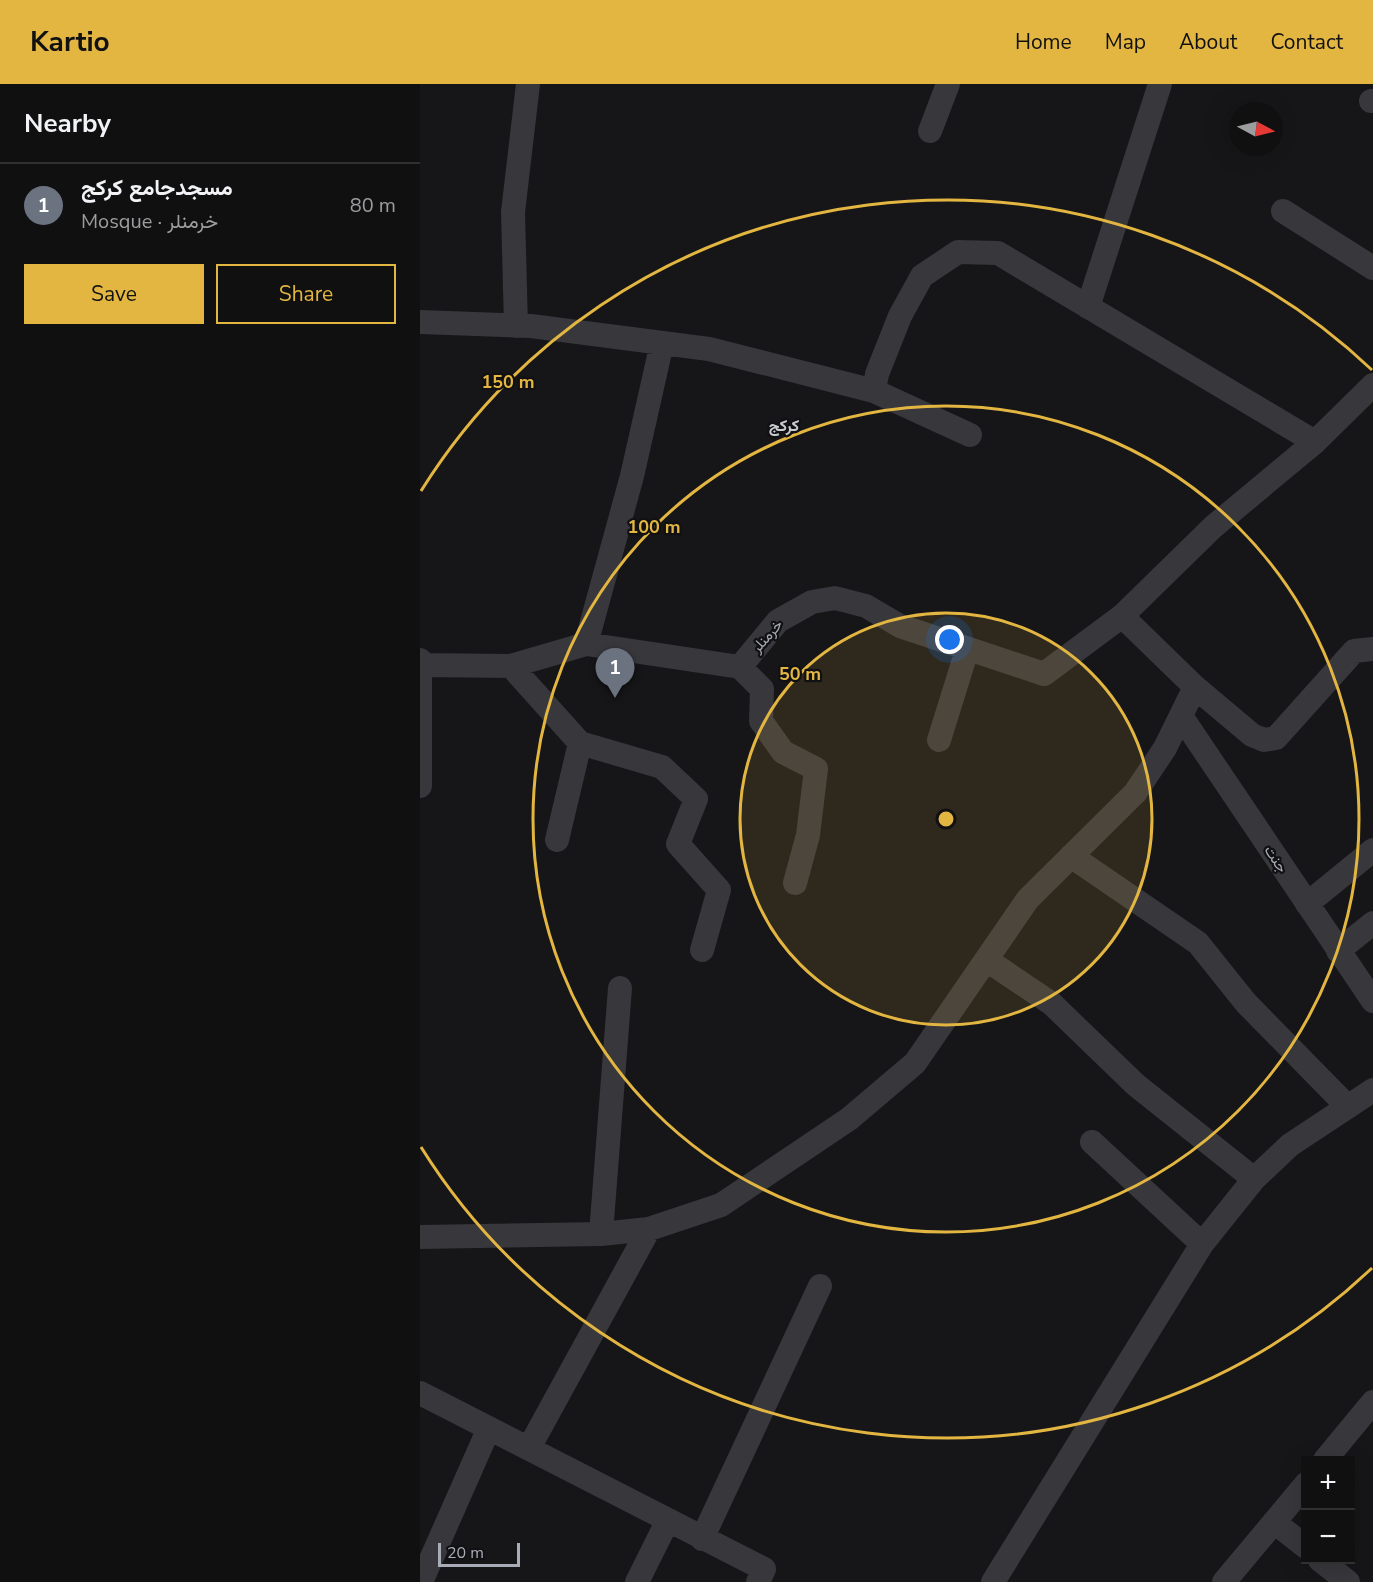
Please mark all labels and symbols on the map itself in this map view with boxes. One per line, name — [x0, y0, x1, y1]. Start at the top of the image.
north arrow — [1229, 102, 1283, 156]
text: 150 m — [481, 370, 535, 394]
district label: کرکج — [769, 415, 799, 437]
text: 100 m — [627, 515, 681, 539]
street label: خرمنلر — [746, 615, 787, 658]
your location — [935, 625, 964, 654]
pin: 1 — [596, 648, 634, 698]
text: 50 m — [779, 662, 821, 686]
centre of rings — [936, 809, 956, 829]
street label: جنت — [1260, 841, 1292, 877]
scale bar — [438, 1540, 520, 1568]

